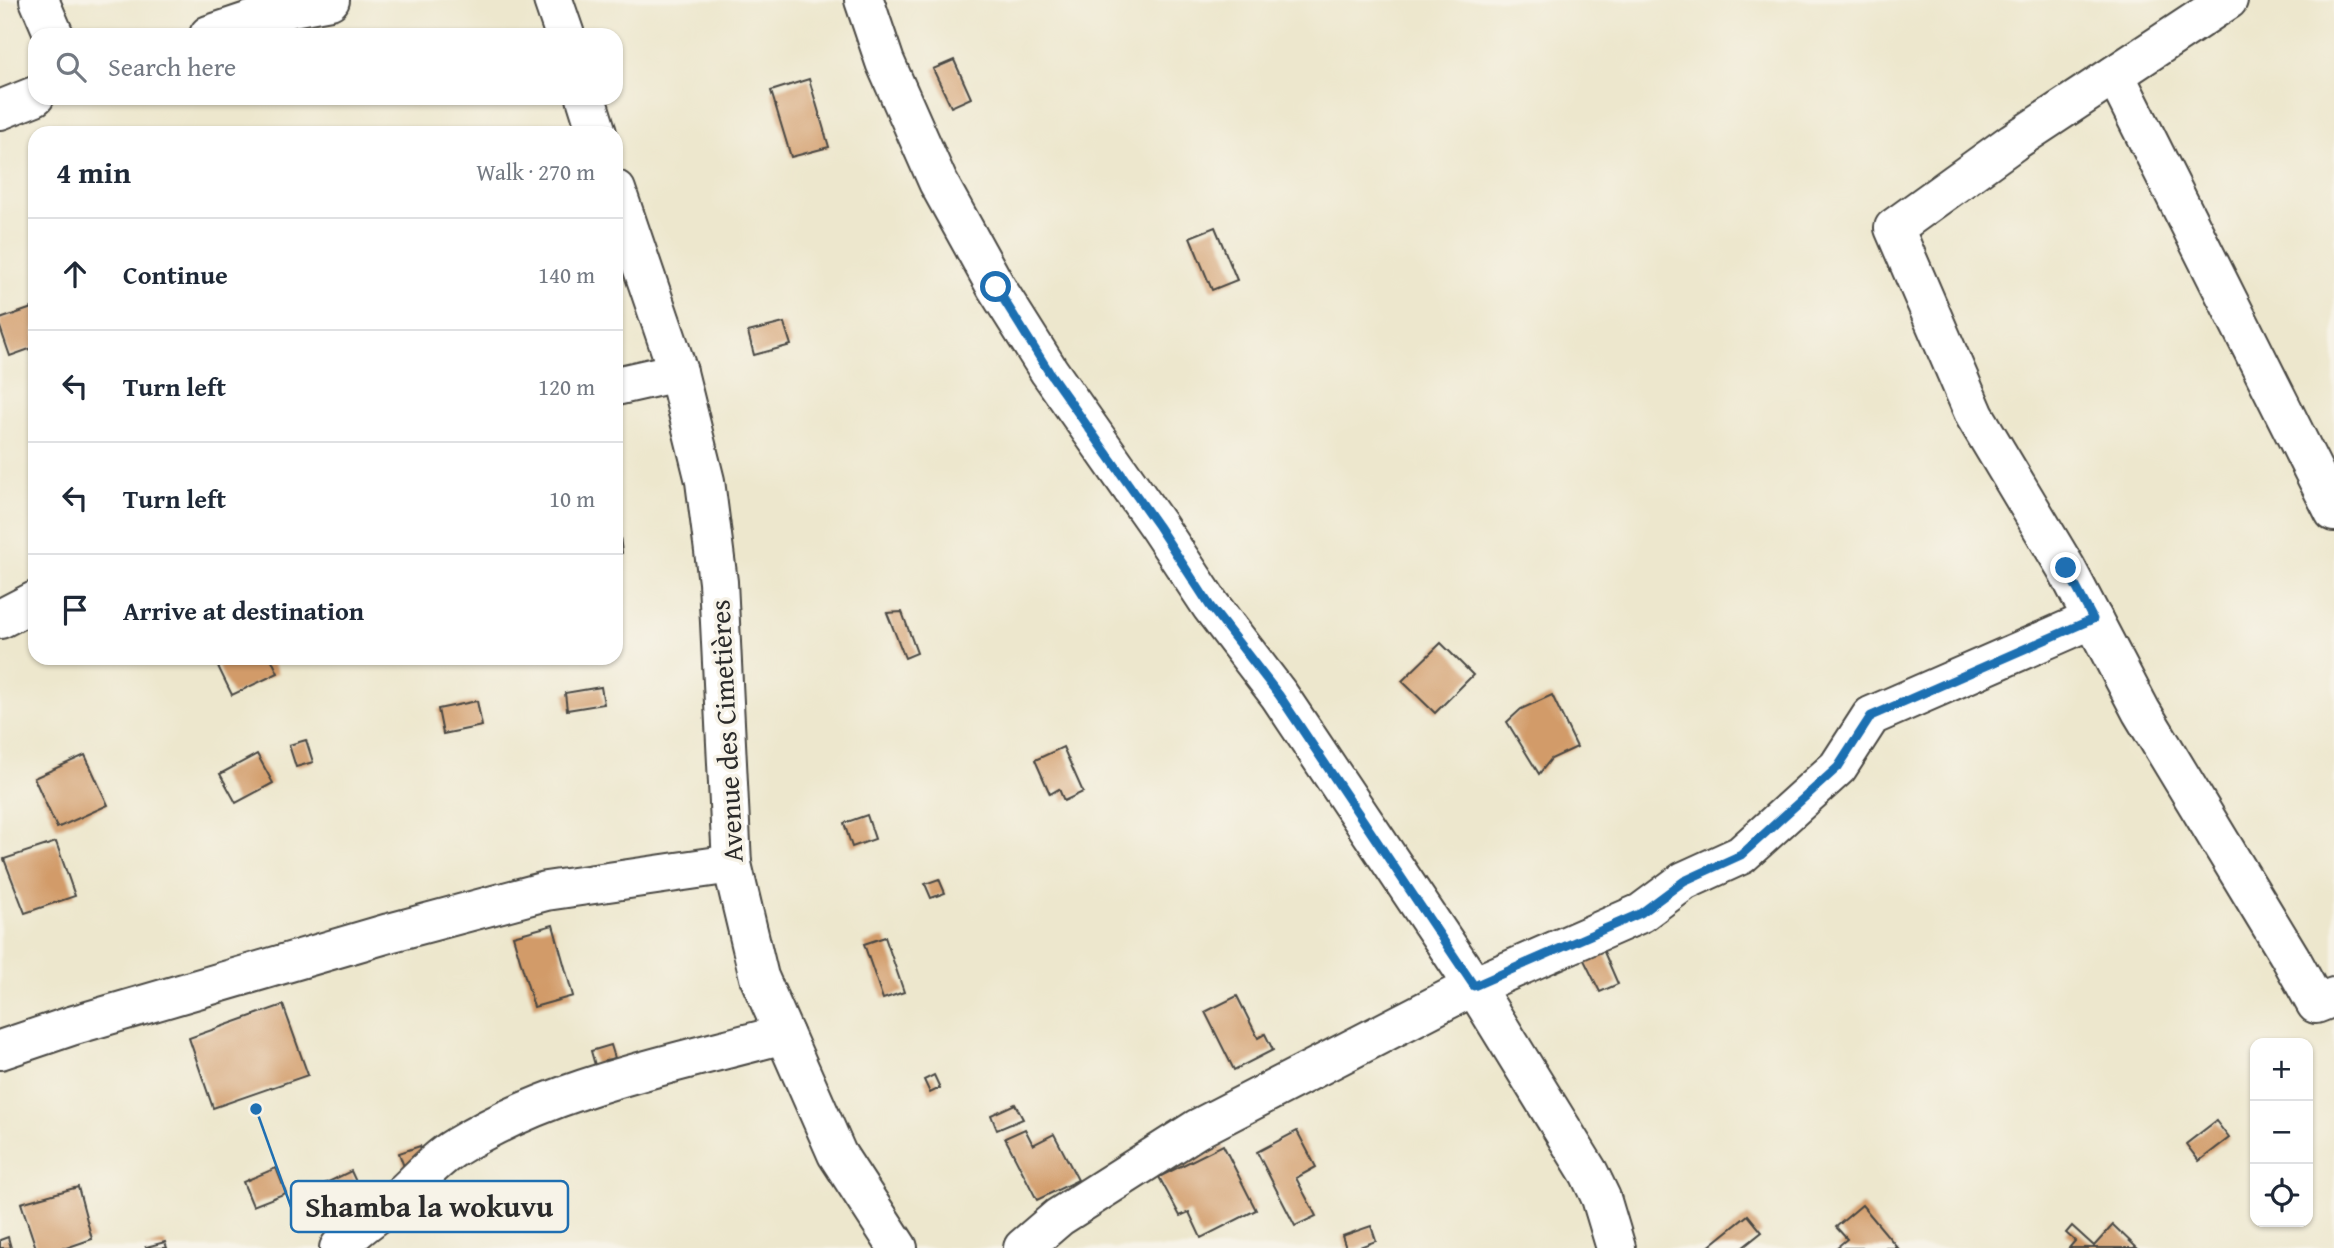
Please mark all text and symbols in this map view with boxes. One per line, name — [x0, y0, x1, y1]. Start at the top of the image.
search box — [28, 28, 623, 105]
text: Search here — [108, 47, 236, 86]
icon: search — [52, 48, 90, 86]
text: 4 min — [56, 150, 131, 194]
text: Walk · 270 m — [476, 155, 595, 188]
icon: ahead — [56, 255, 94, 293]
text: Continue — [123, 255, 228, 294]
text: 140 m — [538, 258, 595, 291]
route start — [980, 271, 1011, 302]
icon: left — [56, 367, 94, 405]
text: Turn left — [123, 367, 226, 406]
text: 120 m — [538, 370, 595, 403]
icon: left — [56, 479, 94, 517]
text: Turn left — [123, 479, 226, 518]
text: 10 m — [549, 482, 595, 515]
route end — [2050, 552, 2081, 583]
icon: arrive — [56, 591, 94, 629]
text: Arrive at destination — [123, 591, 364, 630]
street label: Avenue des Cimetières — [698, 599, 753, 863]
map controls — [2250, 1038, 2313, 1227]
button: + — [2250, 1038, 2313, 1101]
button: − — [2250, 1101, 2313, 1164]
button: locate — [2250, 1164, 2313, 1227]
callout: Shamba la wokuvu — [291, 1181, 568, 1232]
text: Shamba la wokuvu — [305, 1184, 554, 1228]

